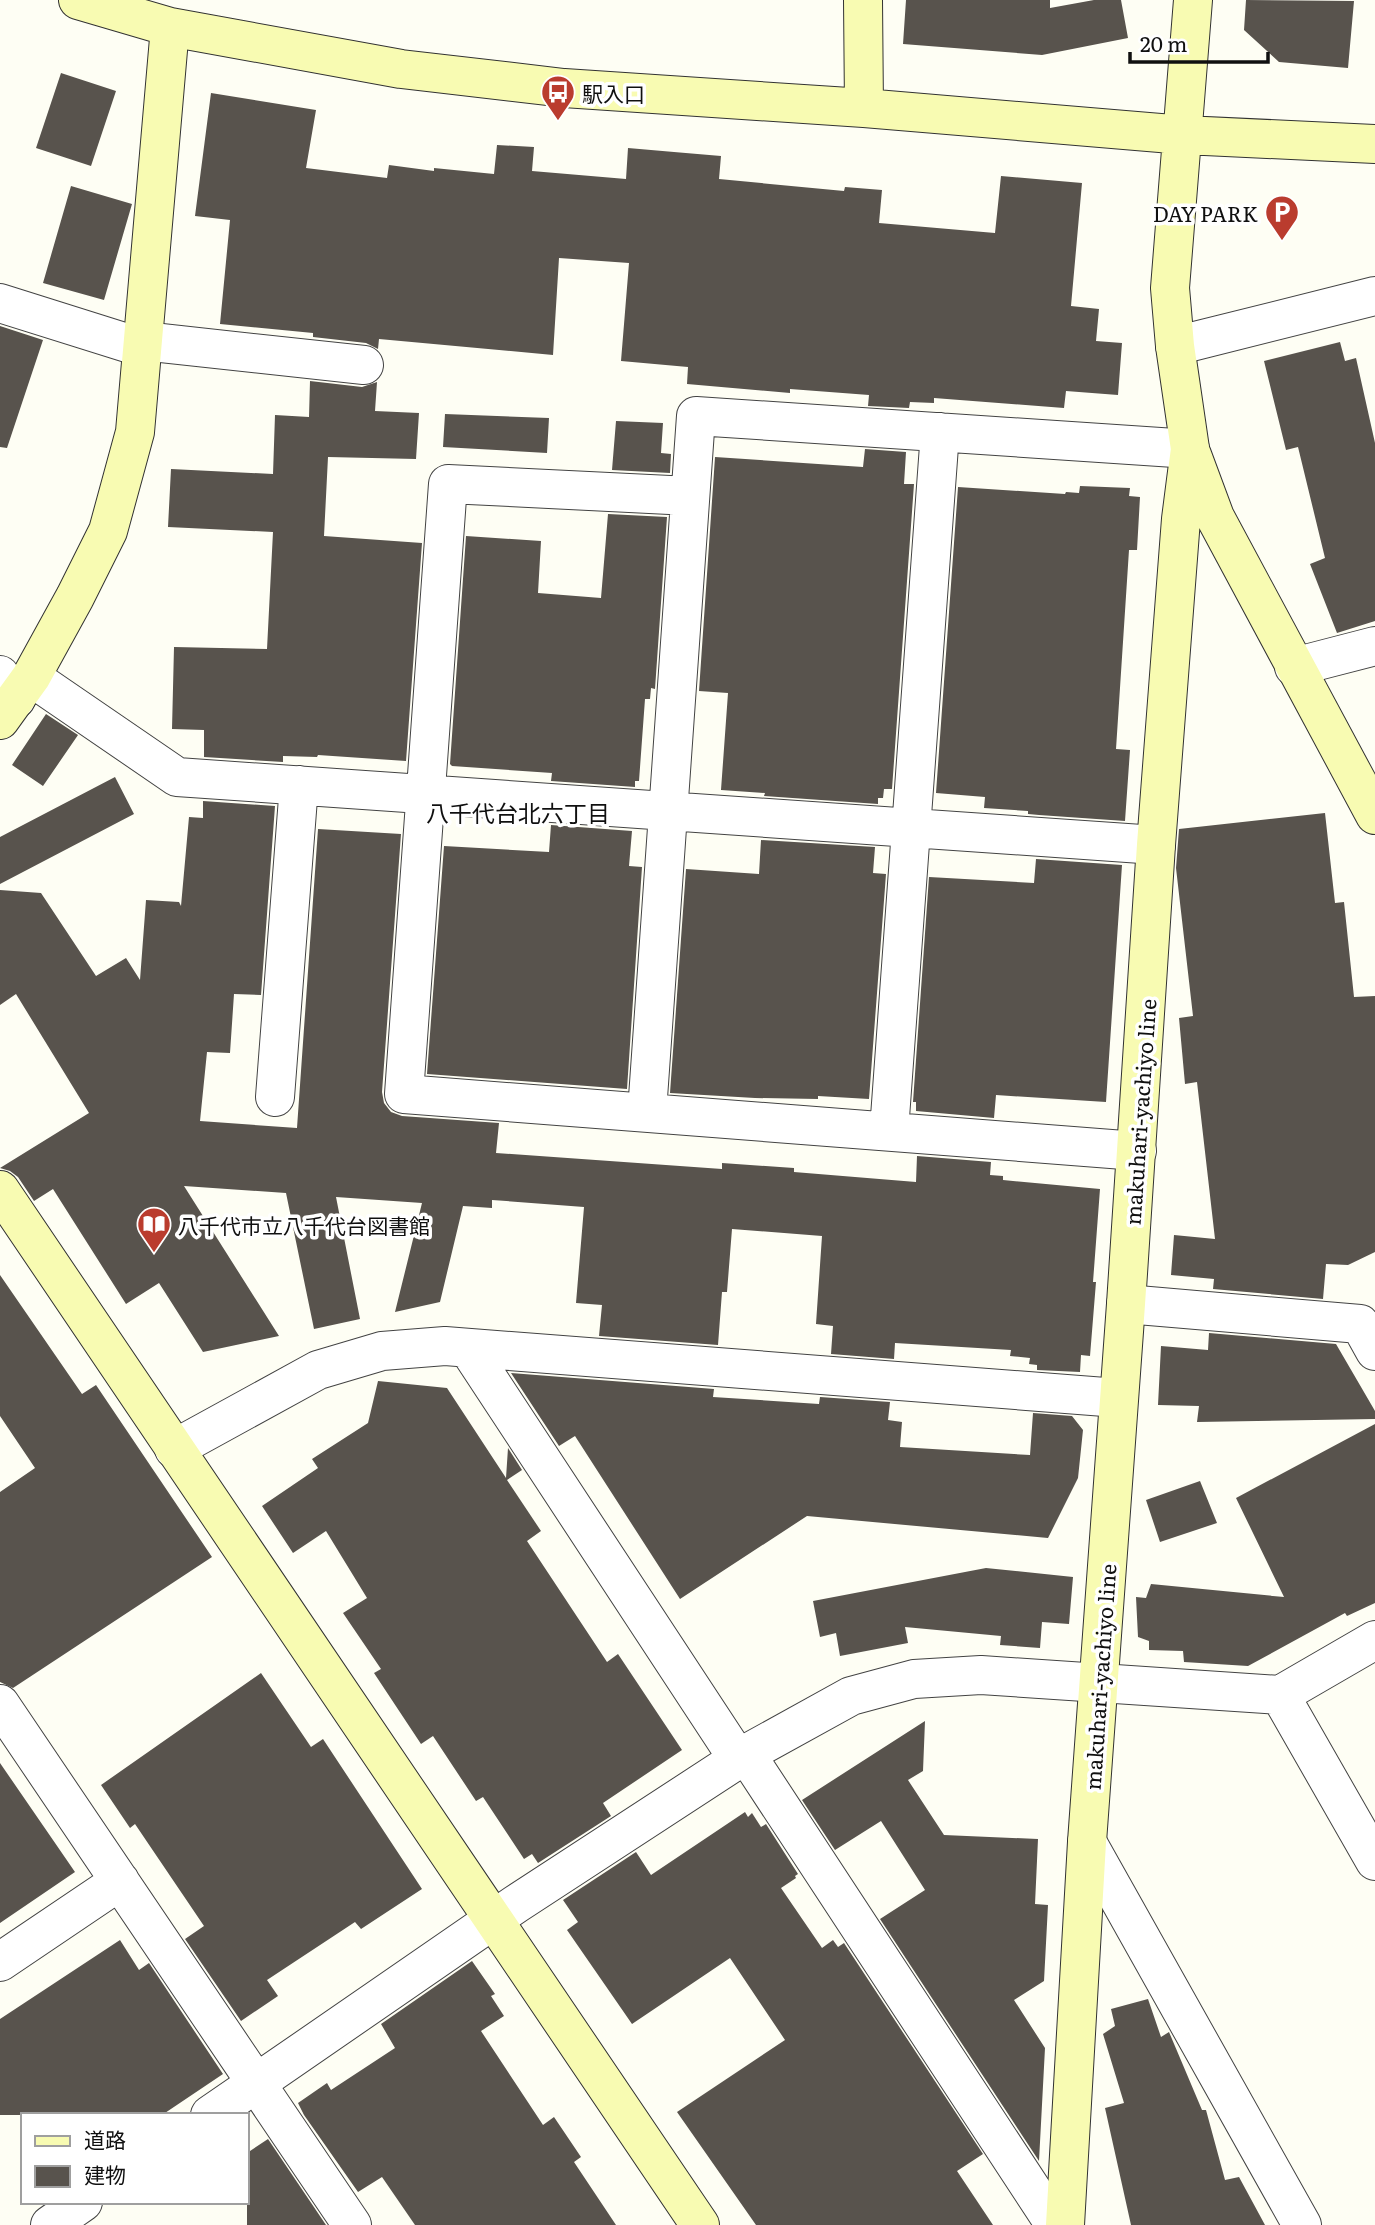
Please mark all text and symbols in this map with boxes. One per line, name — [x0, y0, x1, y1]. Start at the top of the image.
scale bar — [1130, 21, 1268, 65]
text: 20 m — [1140, 27, 1187, 58]
bus stop icon: 駅入口 — [539, 73, 577, 122]
place label: 駅入口 — [582, 77, 645, 108]
parking icon: DAY PARK — [1263, 193, 1301, 242]
place label: DAY PARK — [1153, 197, 1258, 228]
district label: 八千代台北六丁目 — [426, 795, 610, 829]
street label: makuhari-yachiyo line — [1116, 998, 1162, 1226]
library icon: 八千代市立八千代台図書館 — [135, 1205, 173, 1254]
place label: 八千代市立八千代台図書館 — [178, 1209, 430, 1240]
street label: makuhari-yachiyo line — [1076, 1563, 1122, 1791]
legend — [21, 2113, 248, 2204]
text: 道路 — [84, 2123, 126, 2154]
text: 建物 — [84, 2158, 126, 2189]

